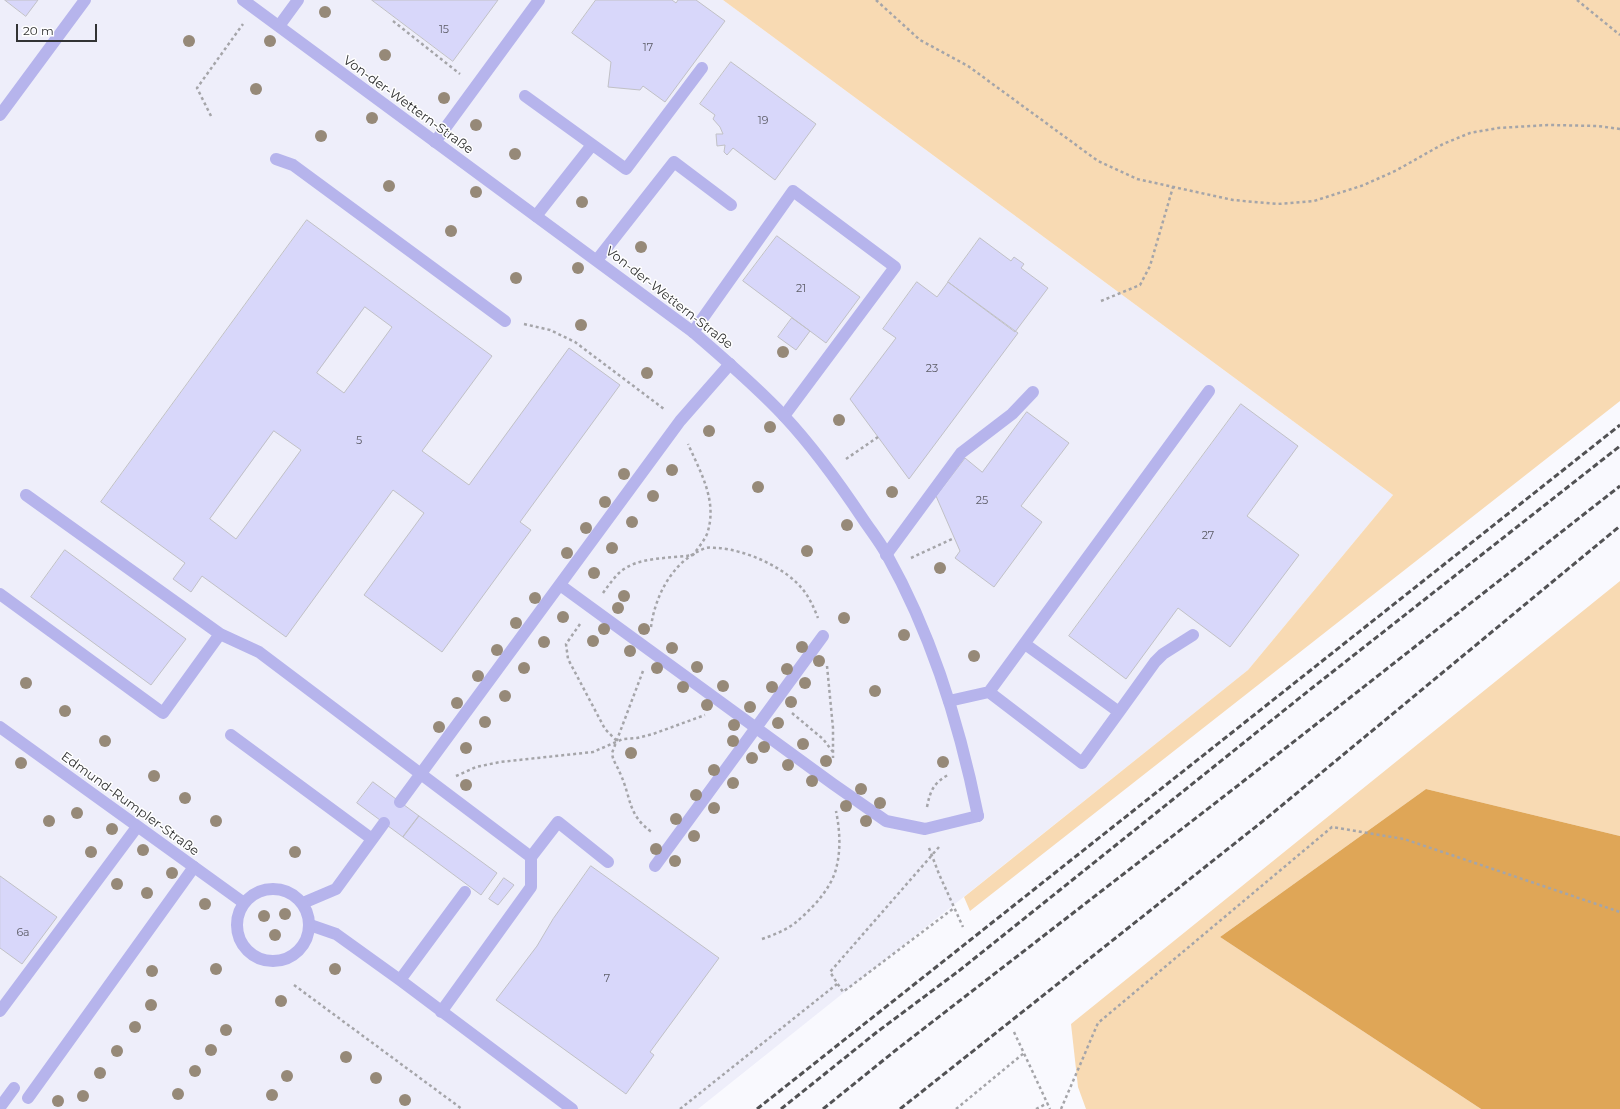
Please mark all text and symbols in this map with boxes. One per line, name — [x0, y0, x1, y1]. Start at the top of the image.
scale bar — [18, 16, 99, 42]
text: 20 m — [23, 23, 54, 38]
house number: 15 — [439, 23, 449, 37]
house number: 17 — [643, 41, 653, 55]
street label: Von-der-Wettern-Straße — [340, 52, 476, 158]
house number: 19 — [758, 114, 768, 128]
street label: Von-der-Wettern-Straße — [602, 243, 736, 353]
house number: 21 — [796, 282, 806, 296]
house number: 23 — [926, 362, 938, 376]
house number: 5 — [356, 434, 362, 448]
house number: 25 — [976, 494, 988, 508]
house number: 27 — [1202, 529, 1214, 543]
street label: Edmund-Rumpler-Straße — [58, 749, 202, 859]
house number: 6a — [16, 926, 30, 940]
house number: 7 — [604, 972, 610, 986]

